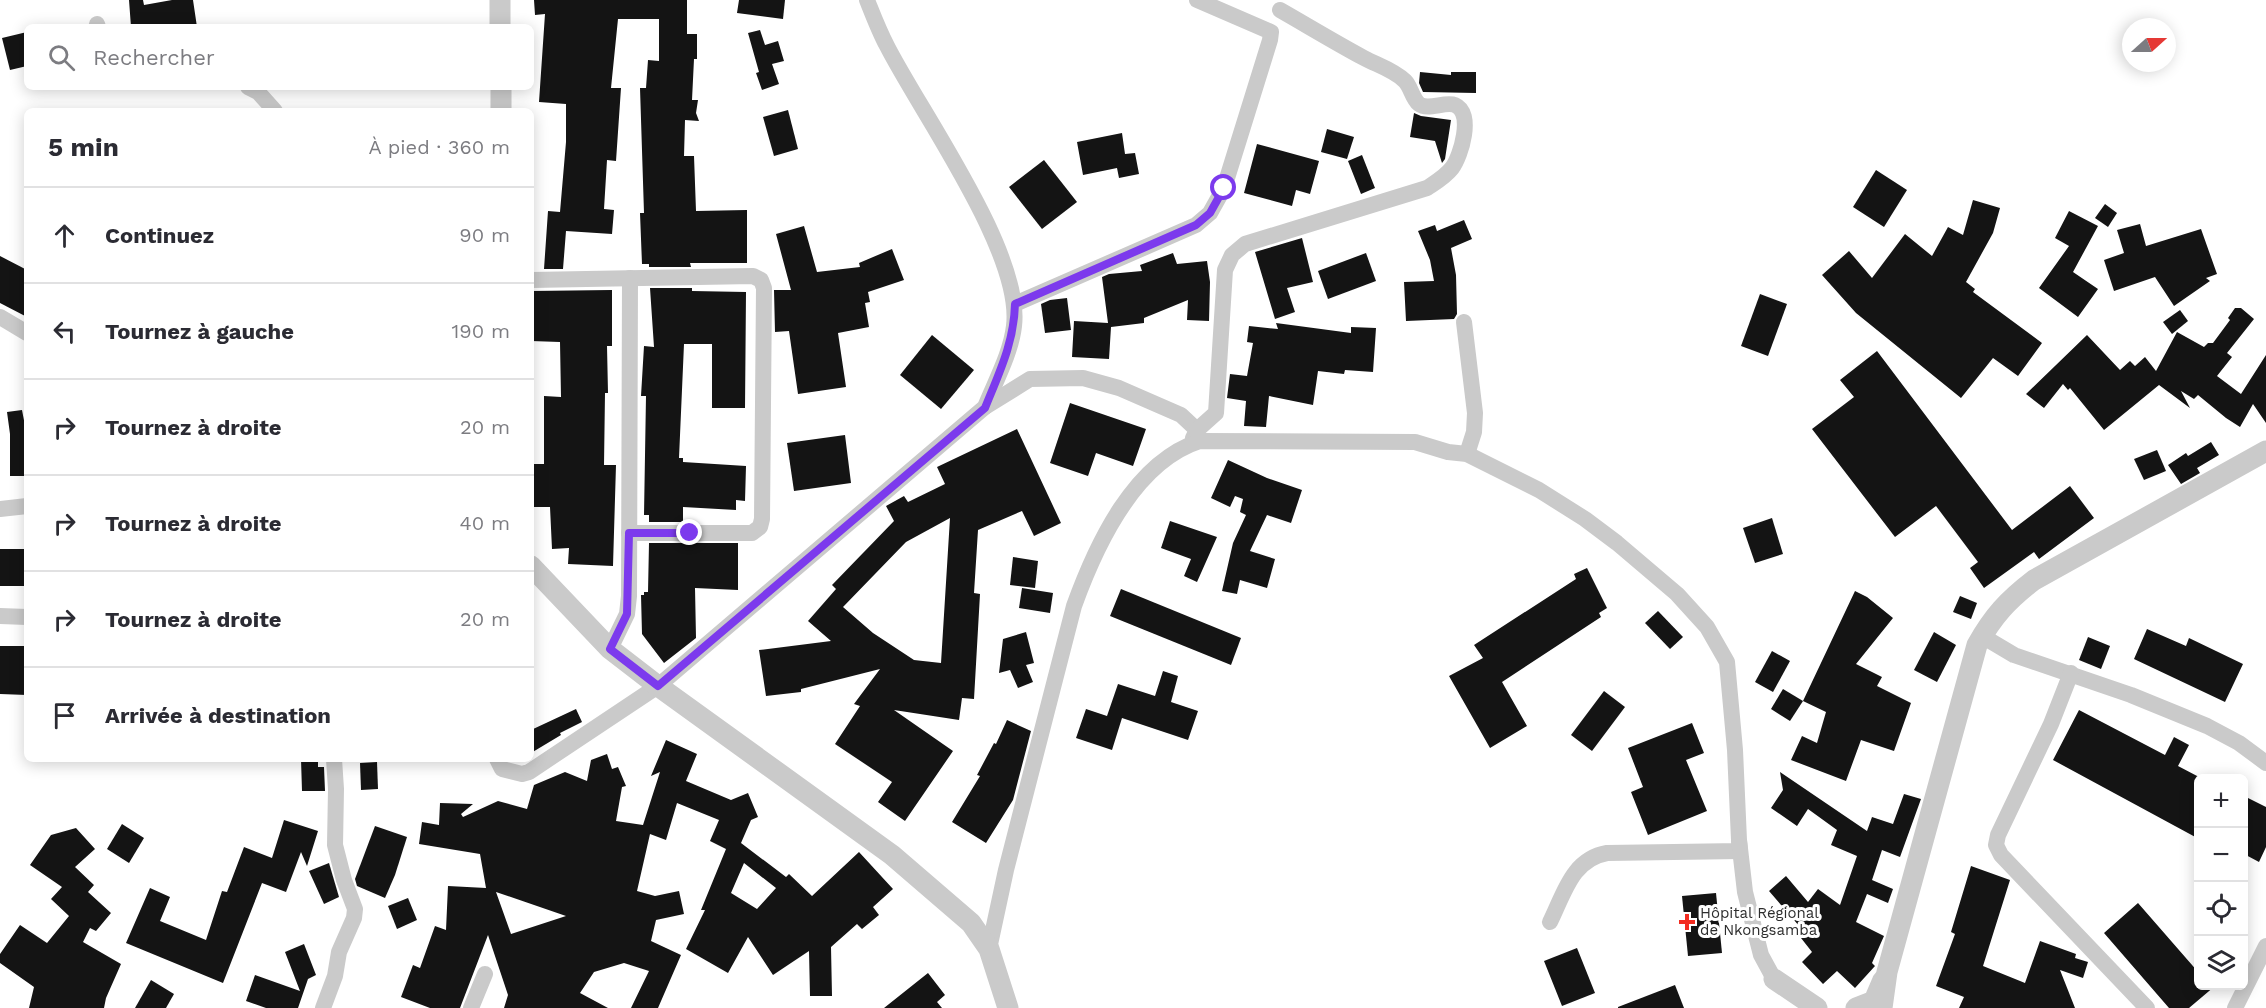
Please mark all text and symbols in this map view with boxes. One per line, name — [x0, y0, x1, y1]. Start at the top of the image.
north arrow — [2122, 18, 2176, 72]
search box — [24, 24, 534, 90]
icon: search — [45, 41, 78, 74]
text: Rechercher — [93, 45, 215, 70]
text: 5 min — [48, 132, 119, 162]
text: À pied · 360 m — [369, 135, 510, 159]
route start — [1210, 174, 1236, 200]
icon: ahead — [48, 219, 81, 252]
text: Continuez — [105, 223, 214, 248]
text: 90 m — [459, 223, 510, 247]
icon: left — [48, 315, 81, 348]
text: Tournez à gauche — [105, 319, 294, 344]
text: 190 m — [452, 319, 510, 343]
icon: right — [48, 411, 81, 444]
text: Tournez à droite — [105, 415, 282, 440]
text: 20 m — [460, 415, 510, 439]
icon: right — [48, 507, 81, 540]
text: Tournez à droite — [105, 511, 282, 536]
text: 40 m — [459, 511, 510, 535]
route end — [676, 519, 702, 545]
icon: right — [48, 603, 81, 636]
text: Tournez à droite — [105, 607, 282, 632]
text: 20 m — [460, 607, 510, 631]
icon: arrive — [48, 699, 81, 732]
text: Arrivée à destination — [105, 703, 331, 728]
map controls — [2194, 774, 2248, 990]
button: + — [2194, 774, 2248, 828]
button: − — [2194, 828, 2248, 882]
button: locate — [2194, 882, 2248, 936]
place label: Hôpital Régional de Nkongsamba — [1700, 904, 1819, 939]
marker: Hôpital Régional de Nkongsamba — [1678, 913, 1696, 931]
button: layers — [2194, 936, 2248, 990]

